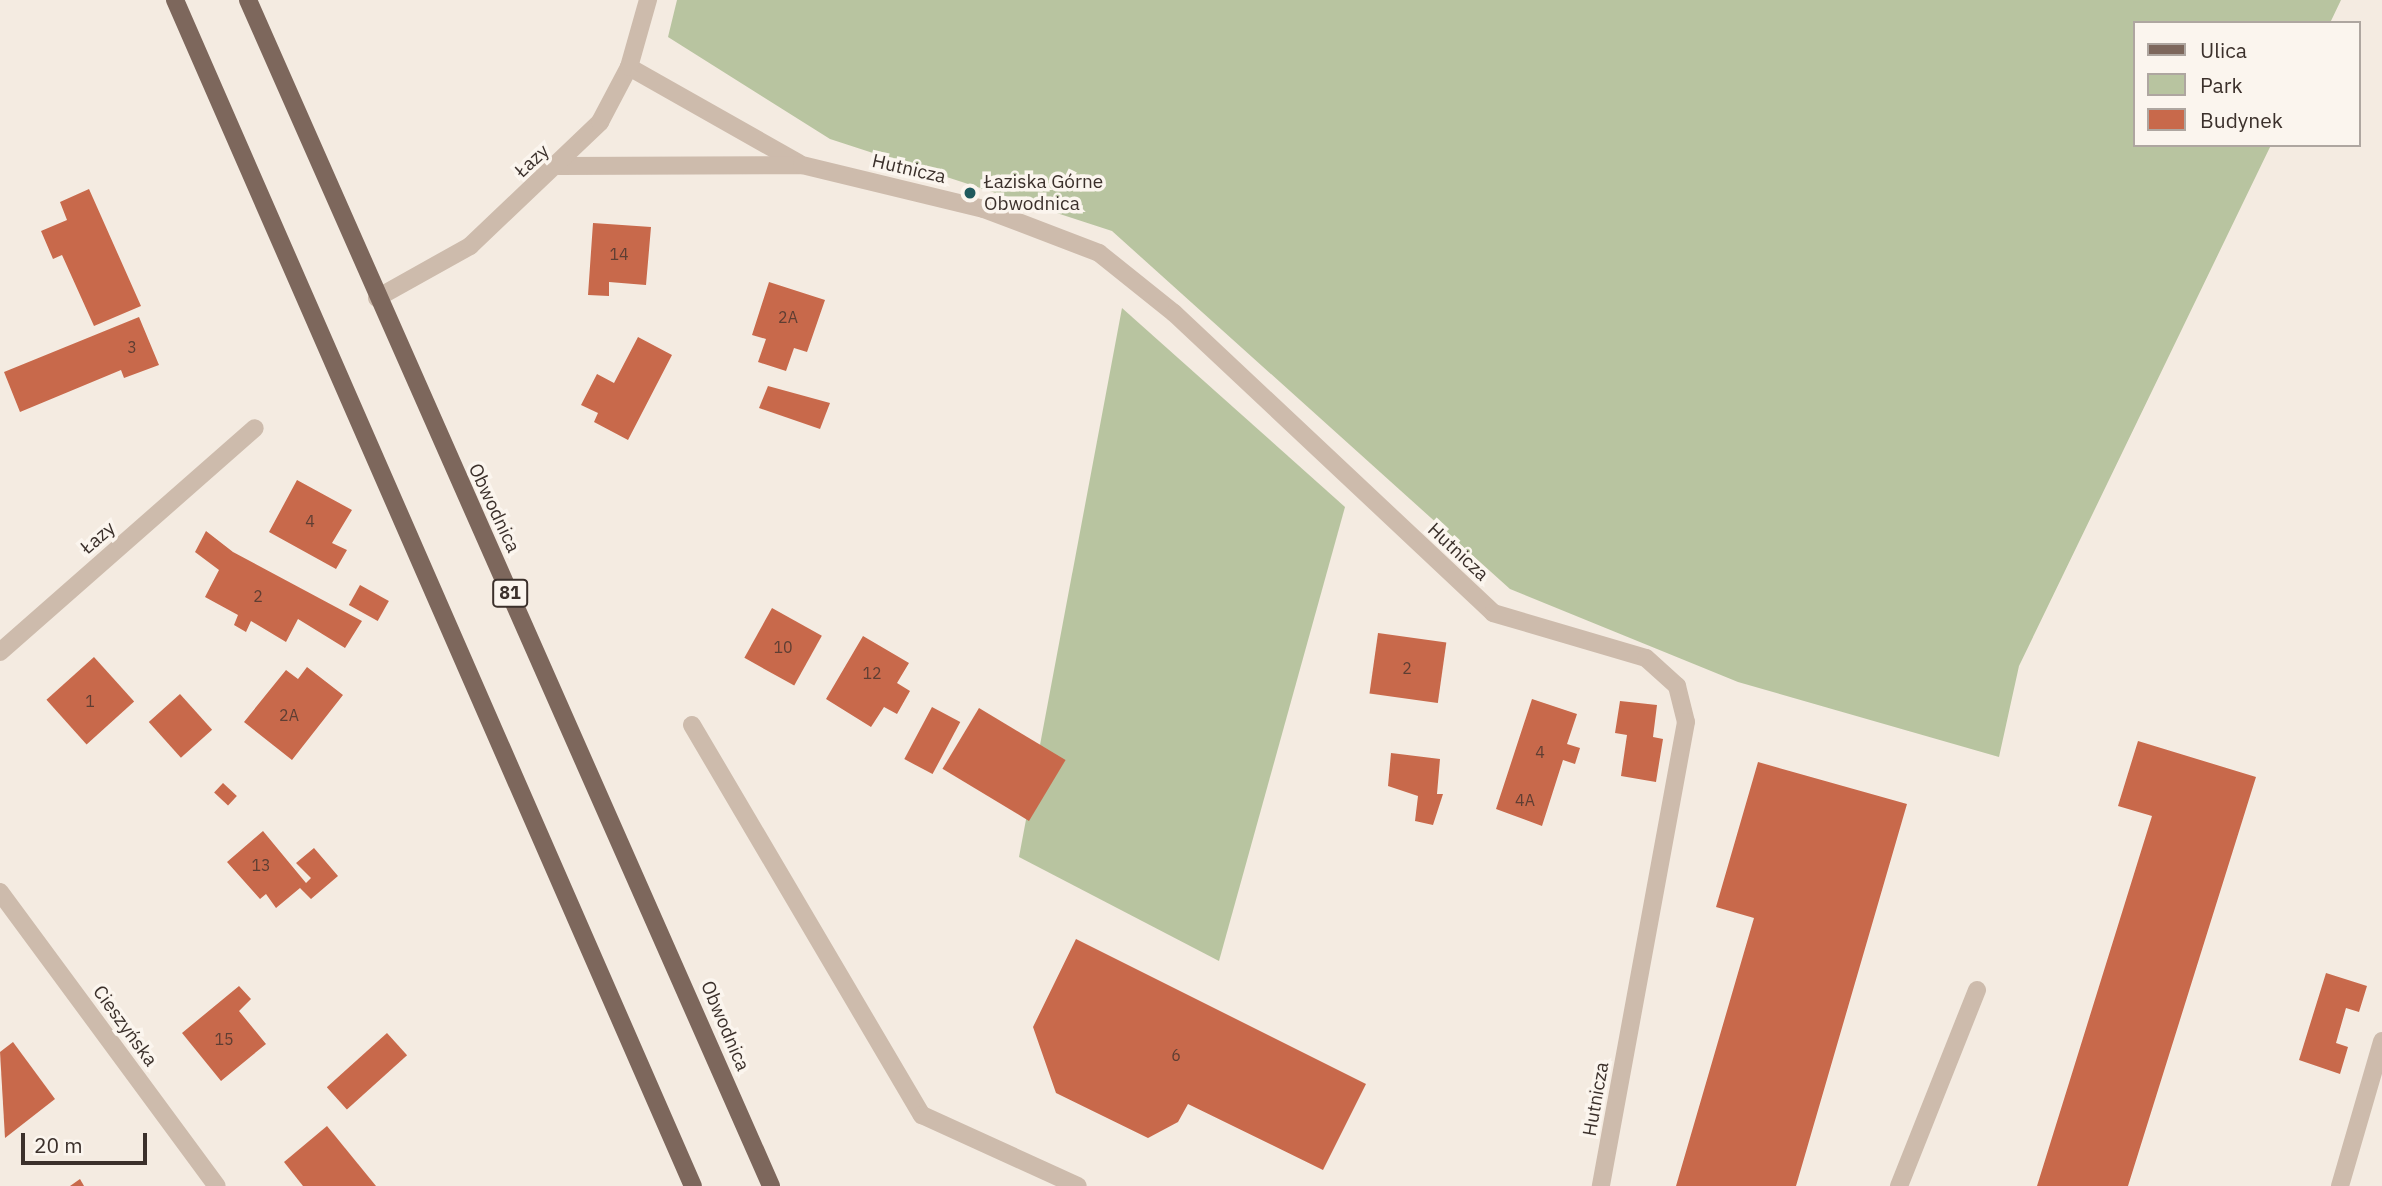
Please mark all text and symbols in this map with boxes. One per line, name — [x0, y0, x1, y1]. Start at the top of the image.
legend — [2134, 21, 2361, 147]
text: Ulica — [2200, 36, 2247, 64]
text: Park — [2200, 71, 2243, 99]
text: Budynek — [2200, 106, 2283, 134]
street label: Łazy — [510, 140, 554, 182]
street label: Hutnicza — [870, 149, 948, 189]
place label: Łaziska Górne Obwodnica — [984, 171, 1103, 215]
marker: Łaziska Górne Obwodnica — [962, 185, 978, 201]
house number: 14 — [609, 244, 629, 264]
house number: 2A — [778, 307, 798, 327]
house number: 3 — [127, 337, 137, 357]
street label: Obwodnica — [463, 460, 525, 556]
house number: 4 — [305, 511, 315, 531]
street label: Łazy — [76, 517, 120, 559]
street label: Hutnicza — [1423, 518, 1493, 586]
road number: 81 — [491, 578, 529, 608]
house number: 2 — [253, 586, 263, 606]
house number: 10 — [773, 637, 793, 657]
house number: 2 — [1402, 658, 1412, 678]
house number: 12 — [862, 663, 882, 683]
house number: 1 — [85, 691, 95, 711]
house number: 2A — [279, 705, 299, 725]
house number: 4 — [1535, 742, 1545, 762]
house number: 4A — [1515, 790, 1535, 810]
house number: 13 — [251, 855, 271, 875]
street label: Obwodnica — [696, 977, 754, 1075]
street label: Cieszyńska — [88, 981, 162, 1071]
house number: 15 — [214, 1029, 234, 1049]
house number: 6 — [1171, 1045, 1181, 1065]
street label: Hutnicza — [1578, 1060, 1614, 1138]
scale bar — [24, 1120, 150, 1164]
text: 20 m — [34, 1131, 83, 1159]

